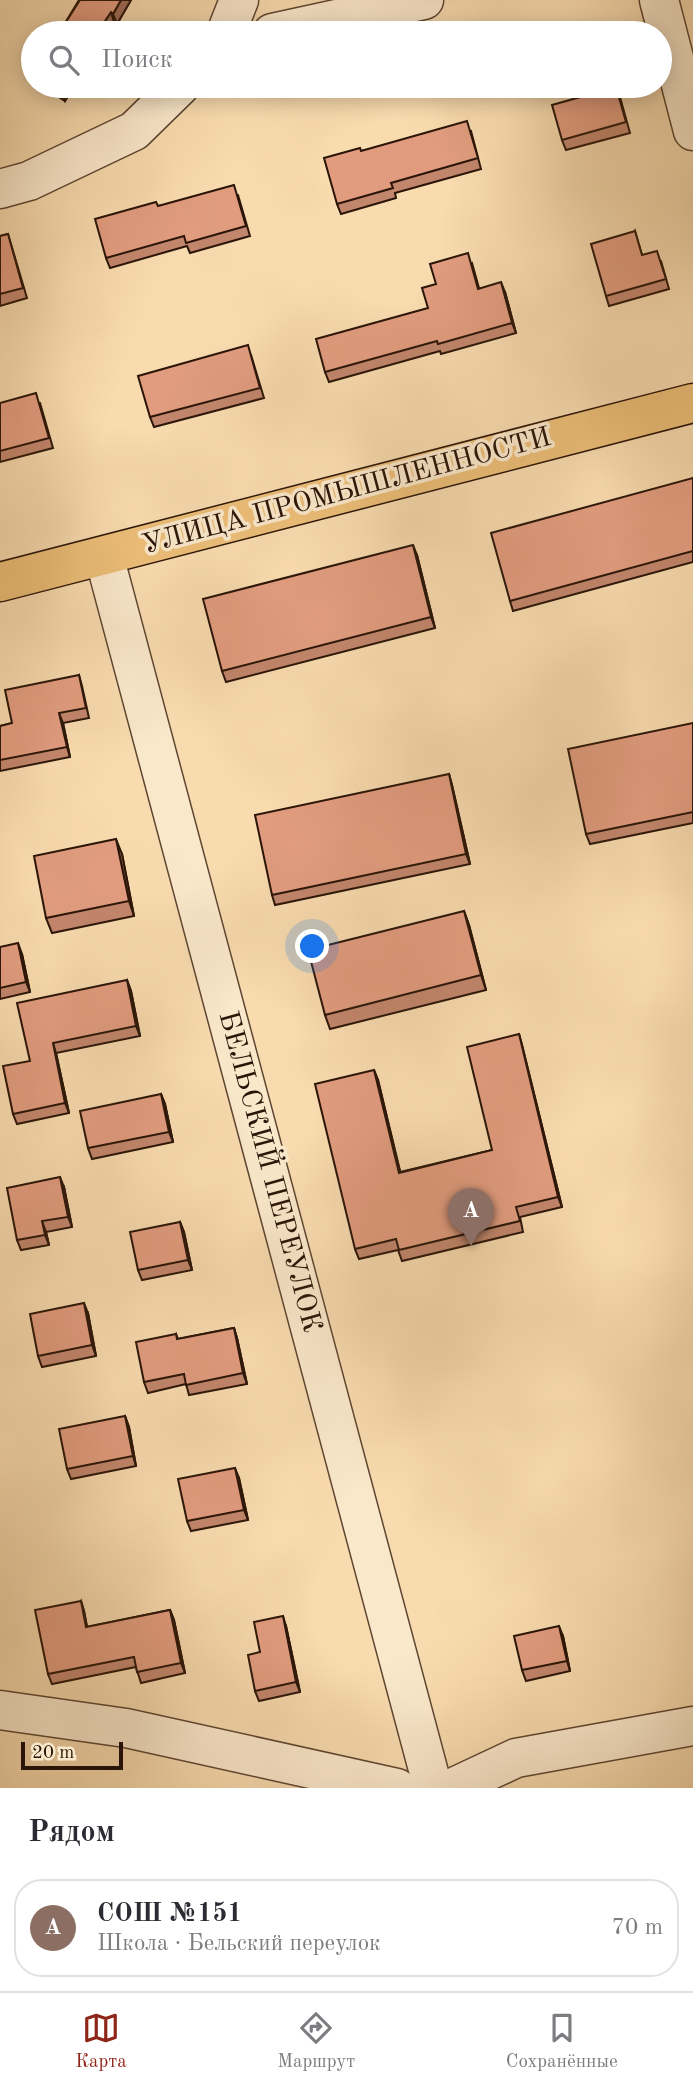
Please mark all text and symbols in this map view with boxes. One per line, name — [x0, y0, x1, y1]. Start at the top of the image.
search box — [21, 21, 672, 98]
icon: search — [45, 41, 83, 79]
text: Поиск — [101, 47, 173, 73]
street label: УЛИЦА ПРОМЫШЛЕННОСТИ — [139, 424, 555, 560]
your location — [295, 929, 329, 963]
street label: БЕЛЬСКИЙ ПЕРЕУЛОК — [213, 1007, 331, 1336]
pin: A — [448, 1188, 494, 1246]
scale bar — [21, 1739, 122, 1771]
text: 20 m — [32, 1744, 74, 1763]
text: Рядом — [28, 1818, 115, 1848]
text: СОШ №151 — [97, 1901, 242, 1927]
text: A — [44, 1916, 62, 1939]
text: 70 m — [612, 1916, 663, 1939]
text: Школа · Бельский переулок — [97, 1932, 381, 1955]
tab: Карта — [75, 2009, 127, 2074]
tab: Маршрут — [277, 2009, 355, 2074]
tab: Сохранённые — [506, 2009, 618, 2074]

